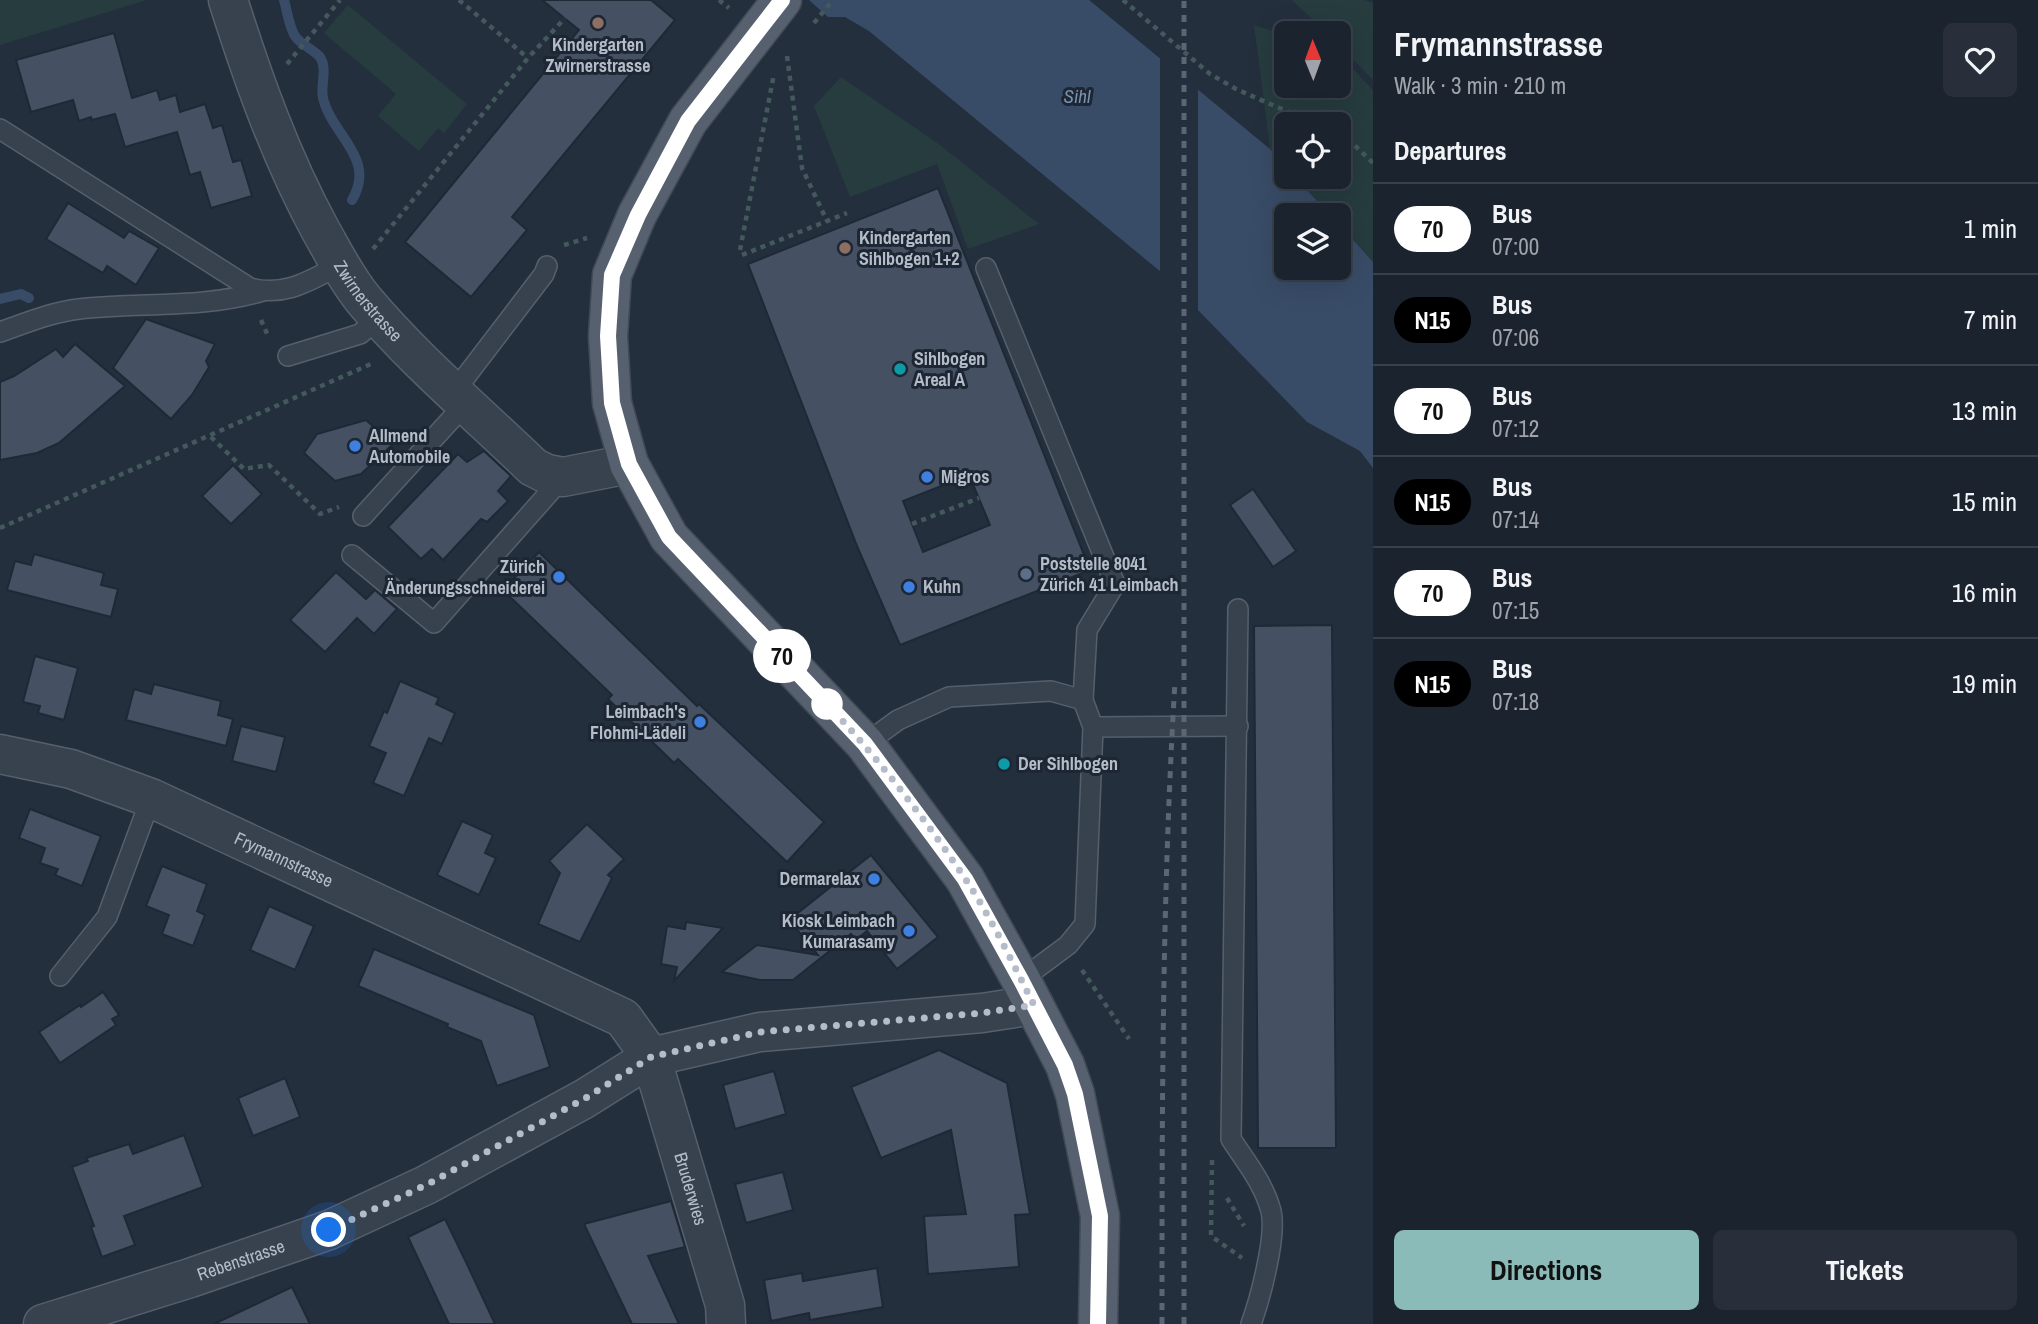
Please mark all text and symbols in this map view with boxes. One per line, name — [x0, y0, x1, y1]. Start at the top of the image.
marker: Kindergarten Zwirnerstrasse — [590, 15, 606, 31]
north arrow — [1274, 21, 1351, 98]
map controls — [1274, 21, 1351, 280]
text: Frymannstrasse — [1394, 22, 1603, 66]
button: heart — [1943, 23, 2017, 97]
place label: Kindergarten Zwirnerstrasse — [545, 32, 651, 78]
text: Walk · 3 min · 210 m — [1394, 70, 1566, 101]
water label: Sihl — [1064, 83, 1091, 109]
button: locate — [1274, 112, 1351, 189]
text: Departures — [1394, 133, 1507, 168]
text: Bus — [1492, 196, 1532, 231]
button: layers — [1274, 203, 1351, 280]
text: 1 min — [1964, 211, 2017, 246]
text: 70 — [1422, 213, 1443, 245]
place label: Kindergarten Sihlbogen 1+2 — [859, 225, 960, 271]
text: 07:00 — [1492, 231, 1539, 262]
marker: Kindergarten Sihlbogen 1+2 — [837, 240, 853, 256]
street label: Zwirnerstrasse — [328, 256, 408, 347]
text: Bus — [1492, 287, 1532, 322]
text: 7 min — [1964, 302, 2017, 337]
text: N15 — [1414, 304, 1451, 336]
text: 07:06 — [1492, 322, 1539, 353]
place label: Sihlbogen Areal A — [914, 346, 985, 392]
marker: Sihlbogen Areal A — [892, 361, 908, 377]
text: Bus — [1492, 378, 1532, 413]
text: 13 min — [1952, 393, 2017, 428]
text: 70 — [1422, 395, 1443, 427]
text: 07:12 — [1492, 413, 1539, 444]
place label: Allmend Automobile — [369, 423, 450, 469]
marker: Allmend Automobile — [347, 438, 363, 454]
place label: Migros — [941, 464, 989, 489]
marker: Migros — [919, 469, 935, 485]
text: Bus — [1492, 469, 1532, 504]
text: 15 min — [1952, 484, 2017, 519]
text: N15 — [1414, 486, 1451, 518]
text: 07:14 — [1492, 504, 1539, 535]
place label: Poststelle 8041 Zürich 41 Leimbach — [1040, 551, 1179, 597]
place label: Zürich Änderungsschneiderei — [385, 554, 545, 600]
text: Bus — [1492, 560, 1532, 595]
marker: Poststelle 8041 Zürich 41 Leimbach — [1018, 566, 1034, 582]
marker: Zürich Änderungsschneiderei — [551, 569, 567, 585]
place label: Kuhn — [923, 574, 961, 599]
text: 16 min — [1952, 575, 2017, 610]
text: 70 — [1422, 577, 1443, 609]
marker: Kuhn — [901, 579, 917, 595]
text: 07:15 — [1492, 595, 1539, 626]
line badge: 70 — [750, 633, 814, 679]
text: 70 — [771, 640, 793, 672]
text: Bus — [1492, 651, 1532, 686]
text: 19 min — [1952, 666, 2017, 701]
text: N15 — [1414, 668, 1451, 700]
text: 07:18 — [1492, 686, 1539, 717]
unlabelled marker — [812, 689, 842, 719]
place label: Leimbach's Flohmi-Lädeli — [590, 699, 686, 745]
marker: Leimbach's Flohmi-Lädeli — [692, 714, 708, 730]
place label: Der Sihlbogen — [1018, 751, 1118, 776]
marker: Der Sihlbogen — [996, 756, 1012, 772]
street label: Frymannstrasse — [231, 826, 337, 893]
place label: Dermarelax — [780, 866, 861, 891]
marker: Dermarelax — [866, 871, 882, 887]
place label: Kiosk Leimbach Kumarasamy — [782, 908, 896, 954]
marker: Kiosk Leimbach Kumarasamy — [901, 923, 917, 939]
street label: Bruderwies — [668, 1149, 713, 1228]
your location — [311, 1212, 346, 1247]
button: Directions — [1394, 1230, 1699, 1310]
button: Tickets — [1713, 1230, 2017, 1310]
street label: Rebenstrasse — [194, 1233, 288, 1287]

